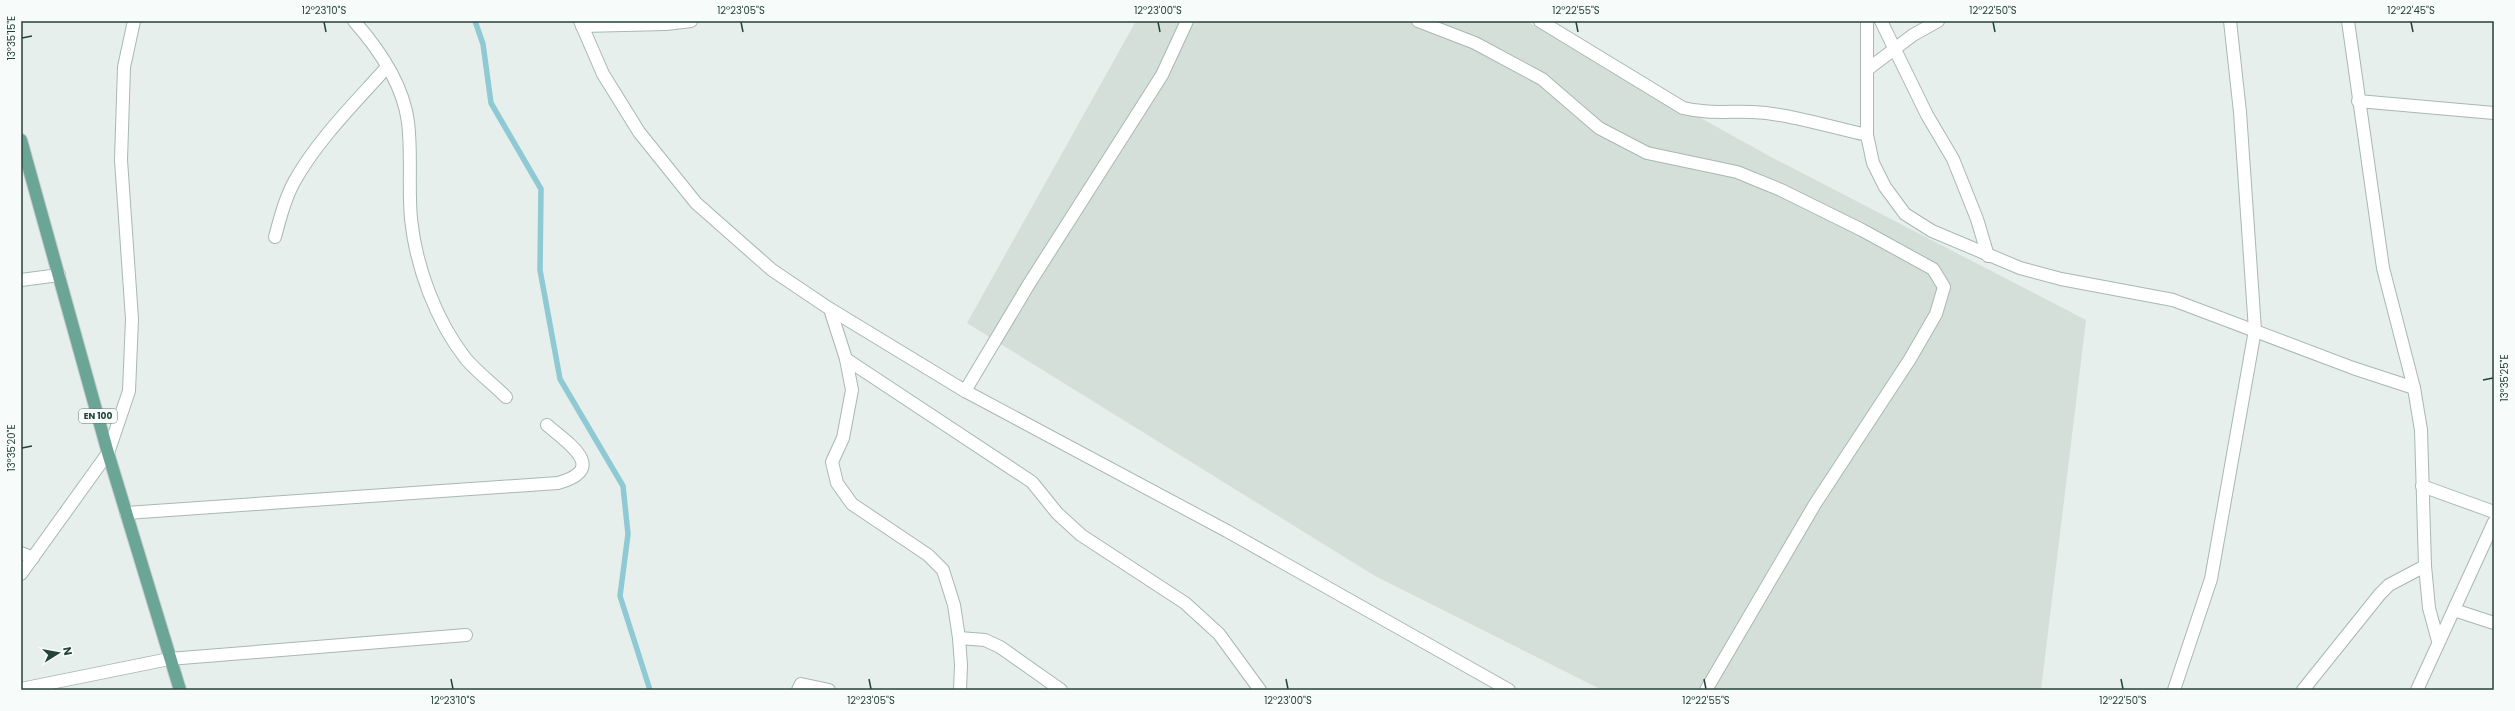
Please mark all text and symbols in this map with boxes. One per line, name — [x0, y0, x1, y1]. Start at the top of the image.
text: 12°23'10"S — [302, 3, 346, 18]
text: 12°23'05"S — [717, 3, 765, 18]
text: 12°23'00"S — [1134, 3, 1182, 18]
text: 12°22'55"S — [1552, 3, 1600, 18]
text: 12°22'50"S — [1969, 3, 2017, 18]
text: 12°22'45"S — [2387, 3, 2435, 18]
text: 13°35'15"E — [4, 16, 19, 60]
text: 13°35'25"E — [2497, 354, 2512, 402]
road number: EN 100 — [79, 409, 117, 423]
text: 13°35'20"E — [4, 424, 19, 472]
north arrow — [38, 633, 78, 673]
text: N — [59, 646, 76, 657]
text: 12°23'10"S — [431, 693, 475, 708]
text: 12°23'05"S — [847, 693, 895, 708]
text: 12°23'00"S — [1264, 693, 1312, 708]
text: 12°22'55"S — [1682, 693, 1730, 708]
text: 12°22'50"S — [2099, 693, 2147, 708]

